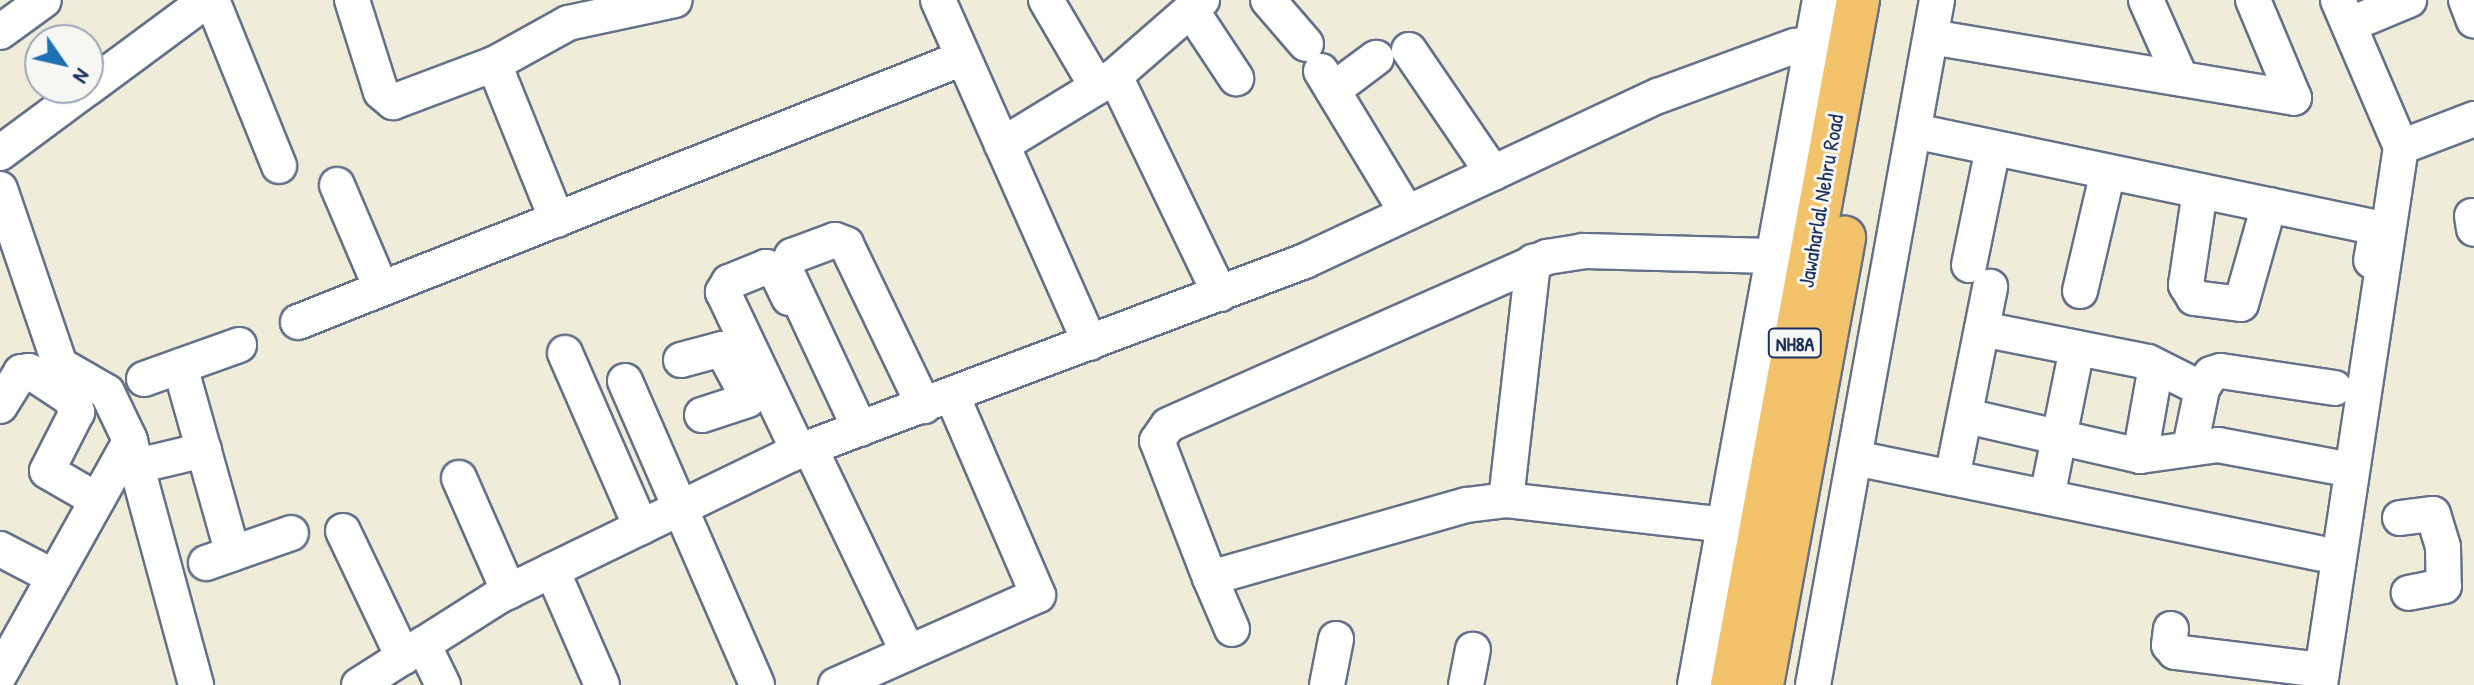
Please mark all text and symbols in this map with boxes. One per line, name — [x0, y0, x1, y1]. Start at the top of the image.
north arrow — [24, 24, 104, 104]
text: N — [67, 63, 98, 90]
street label: Jawaharlal Nehru Road — [1793, 112, 1849, 290]
road number: NH8A — [1767, 327, 1823, 359]

